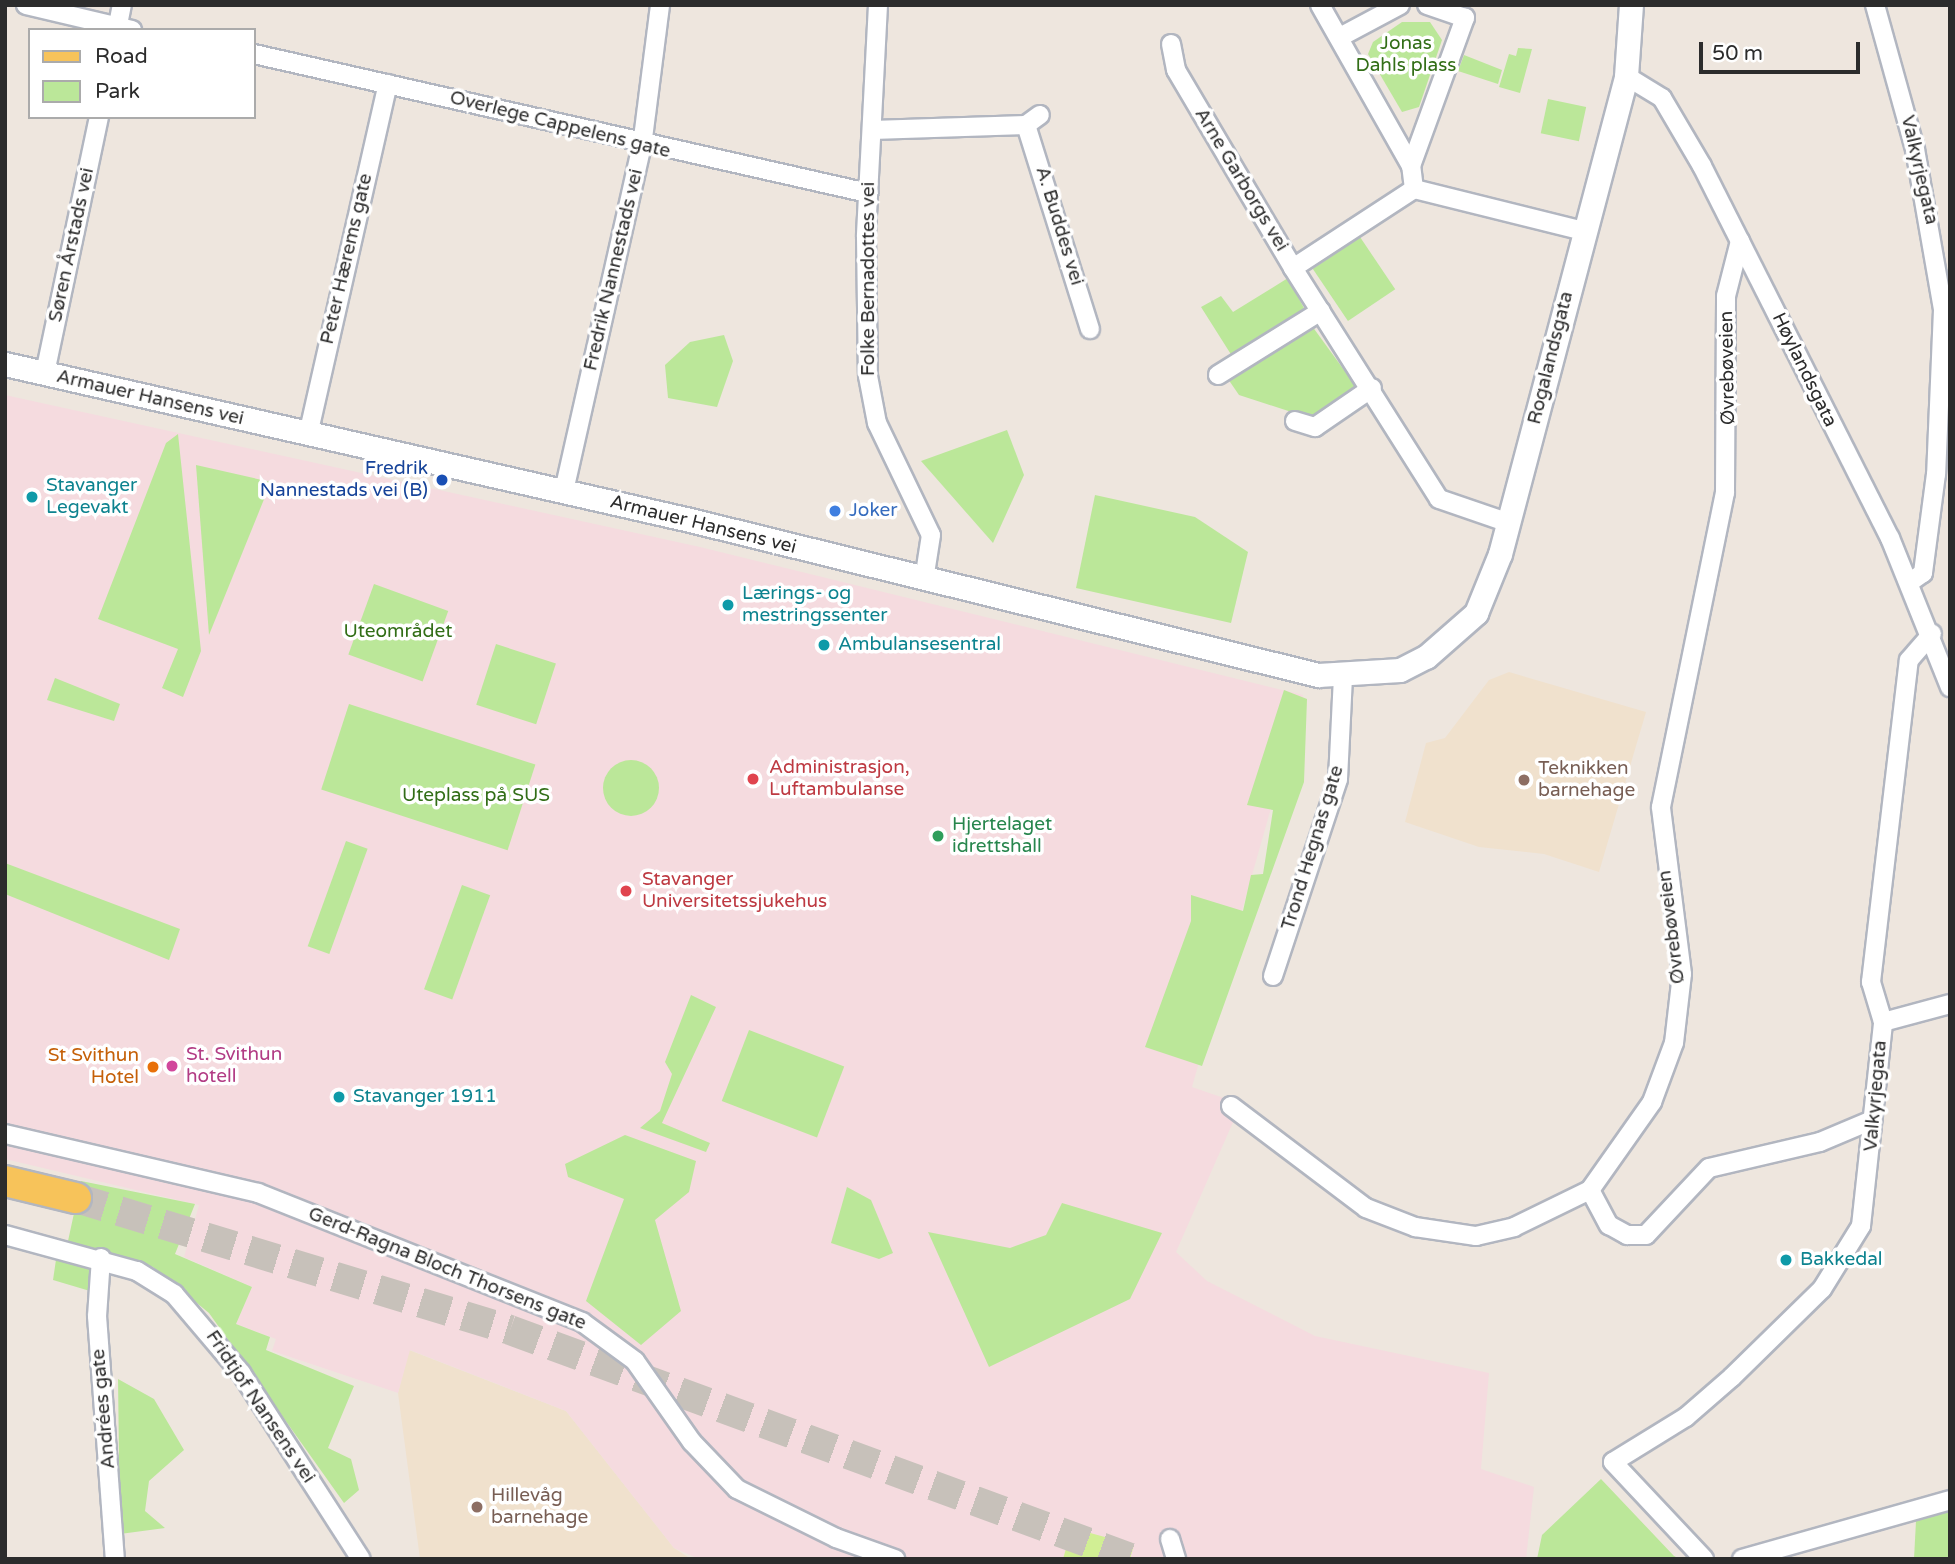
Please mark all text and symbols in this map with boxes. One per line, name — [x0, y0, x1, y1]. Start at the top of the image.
legend — [28, 28, 256, 119]
scale bar — [1703, 28, 1864, 72]
park label: Jonas Dahls plass — [1356, 33, 1456, 77]
text: 50 m — [1712, 41, 1763, 66]
text: Road — [95, 44, 148, 69]
text: Park — [95, 79, 140, 104]
street label: Overlege Cappelens gate — [447, 87, 673, 163]
street label: Arne Garborgs vei — [1189, 104, 1293, 256]
street label: Valkyrjegata — [1895, 113, 1943, 227]
street label: A. Buddes vei — [1030, 164, 1088, 288]
street label: Søren Årstads vei — [44, 166, 100, 324]
street label: Fredrik Nannestads vei — [580, 167, 648, 373]
street label: Peter Hærems gate — [316, 171, 378, 347]
street label: Folke Bernadottes vei — [858, 182, 880, 376]
street label: Rogalandsgata — [1523, 289, 1579, 427]
street label: Høylandsgata — [1767, 309, 1841, 431]
street label: Øvrebøveien — [1716, 311, 1740, 425]
street label: Armauer Hansens vei — [54, 365, 246, 431]
place label: Fredrik Nannestads vei (B) — [260, 458, 428, 502]
marker: Fredrik Nannestads vei (B) — [434, 472, 450, 488]
place label: Stavanger Legevakt — [46, 475, 137, 519]
marker: Stavanger Legevakt — [24, 489, 40, 505]
street label: Armauer Hansens vei — [607, 491, 799, 559]
place label: Joker — [849, 500, 898, 522]
marker: Joker — [827, 503, 843, 519]
place label: Lærings- og mestringssenter — [742, 583, 888, 627]
marker: Lærings- og mestringssenter — [720, 597, 736, 613]
park label: Uteområdet — [343, 621, 453, 643]
place label: Ambulansesentral — [838, 634, 1001, 656]
marker: Ambulansesentral — [816, 637, 832, 653]
place label: Administrasjon, Luftambulanse — [769, 757, 910, 801]
place label: Teknikken barnehage — [1538, 758, 1635, 802]
street label: Trond Hegnas gate — [1277, 763, 1349, 933]
marker: Administrasjon, Luftambulanse — [743, 769, 763, 789]
marker: Teknikken barnehage — [1516, 772, 1532, 788]
park label: Uteplass på SUS — [402, 785, 550, 807]
place label: Hjertelaget idrettshall — [952, 814, 1052, 858]
marker: Hjertelaget idrettshall — [930, 828, 946, 844]
place label: Stavanger Universitetssjukehus — [642, 869, 827, 913]
street label: Øvrebøveien — [1654, 869, 1690, 985]
marker: Stavanger Universitetssjukehus — [616, 881, 636, 901]
street label: Valkyrjegata — [1860, 1040, 1892, 1152]
place label: St. Svithun hotell — [186, 1044, 282, 1088]
place label: St Svithun Hotel — [48, 1045, 139, 1089]
marker: St. Svithun hotell — [164, 1058, 180, 1074]
marker: St Svithun Hotel — [145, 1059, 161, 1075]
place label: Stavanger 1911 — [353, 1086, 497, 1108]
marker: Stavanger 1911 — [331, 1089, 347, 1105]
street label: Gerd-Ragna Bloch Thorsens gate — [305, 1203, 589, 1335]
place label: Bakkedal — [1800, 1249, 1883, 1271]
marker: Bakkedal — [1778, 1252, 1794, 1268]
street label: Fridtjof Nansens vei — [200, 1326, 320, 1488]
street label: Andrées gate — [87, 1348, 121, 1470]
place label: Hillevåg barnehage — [491, 1485, 588, 1529]
marker: Hillevåg barnehage — [469, 1499, 485, 1515]

